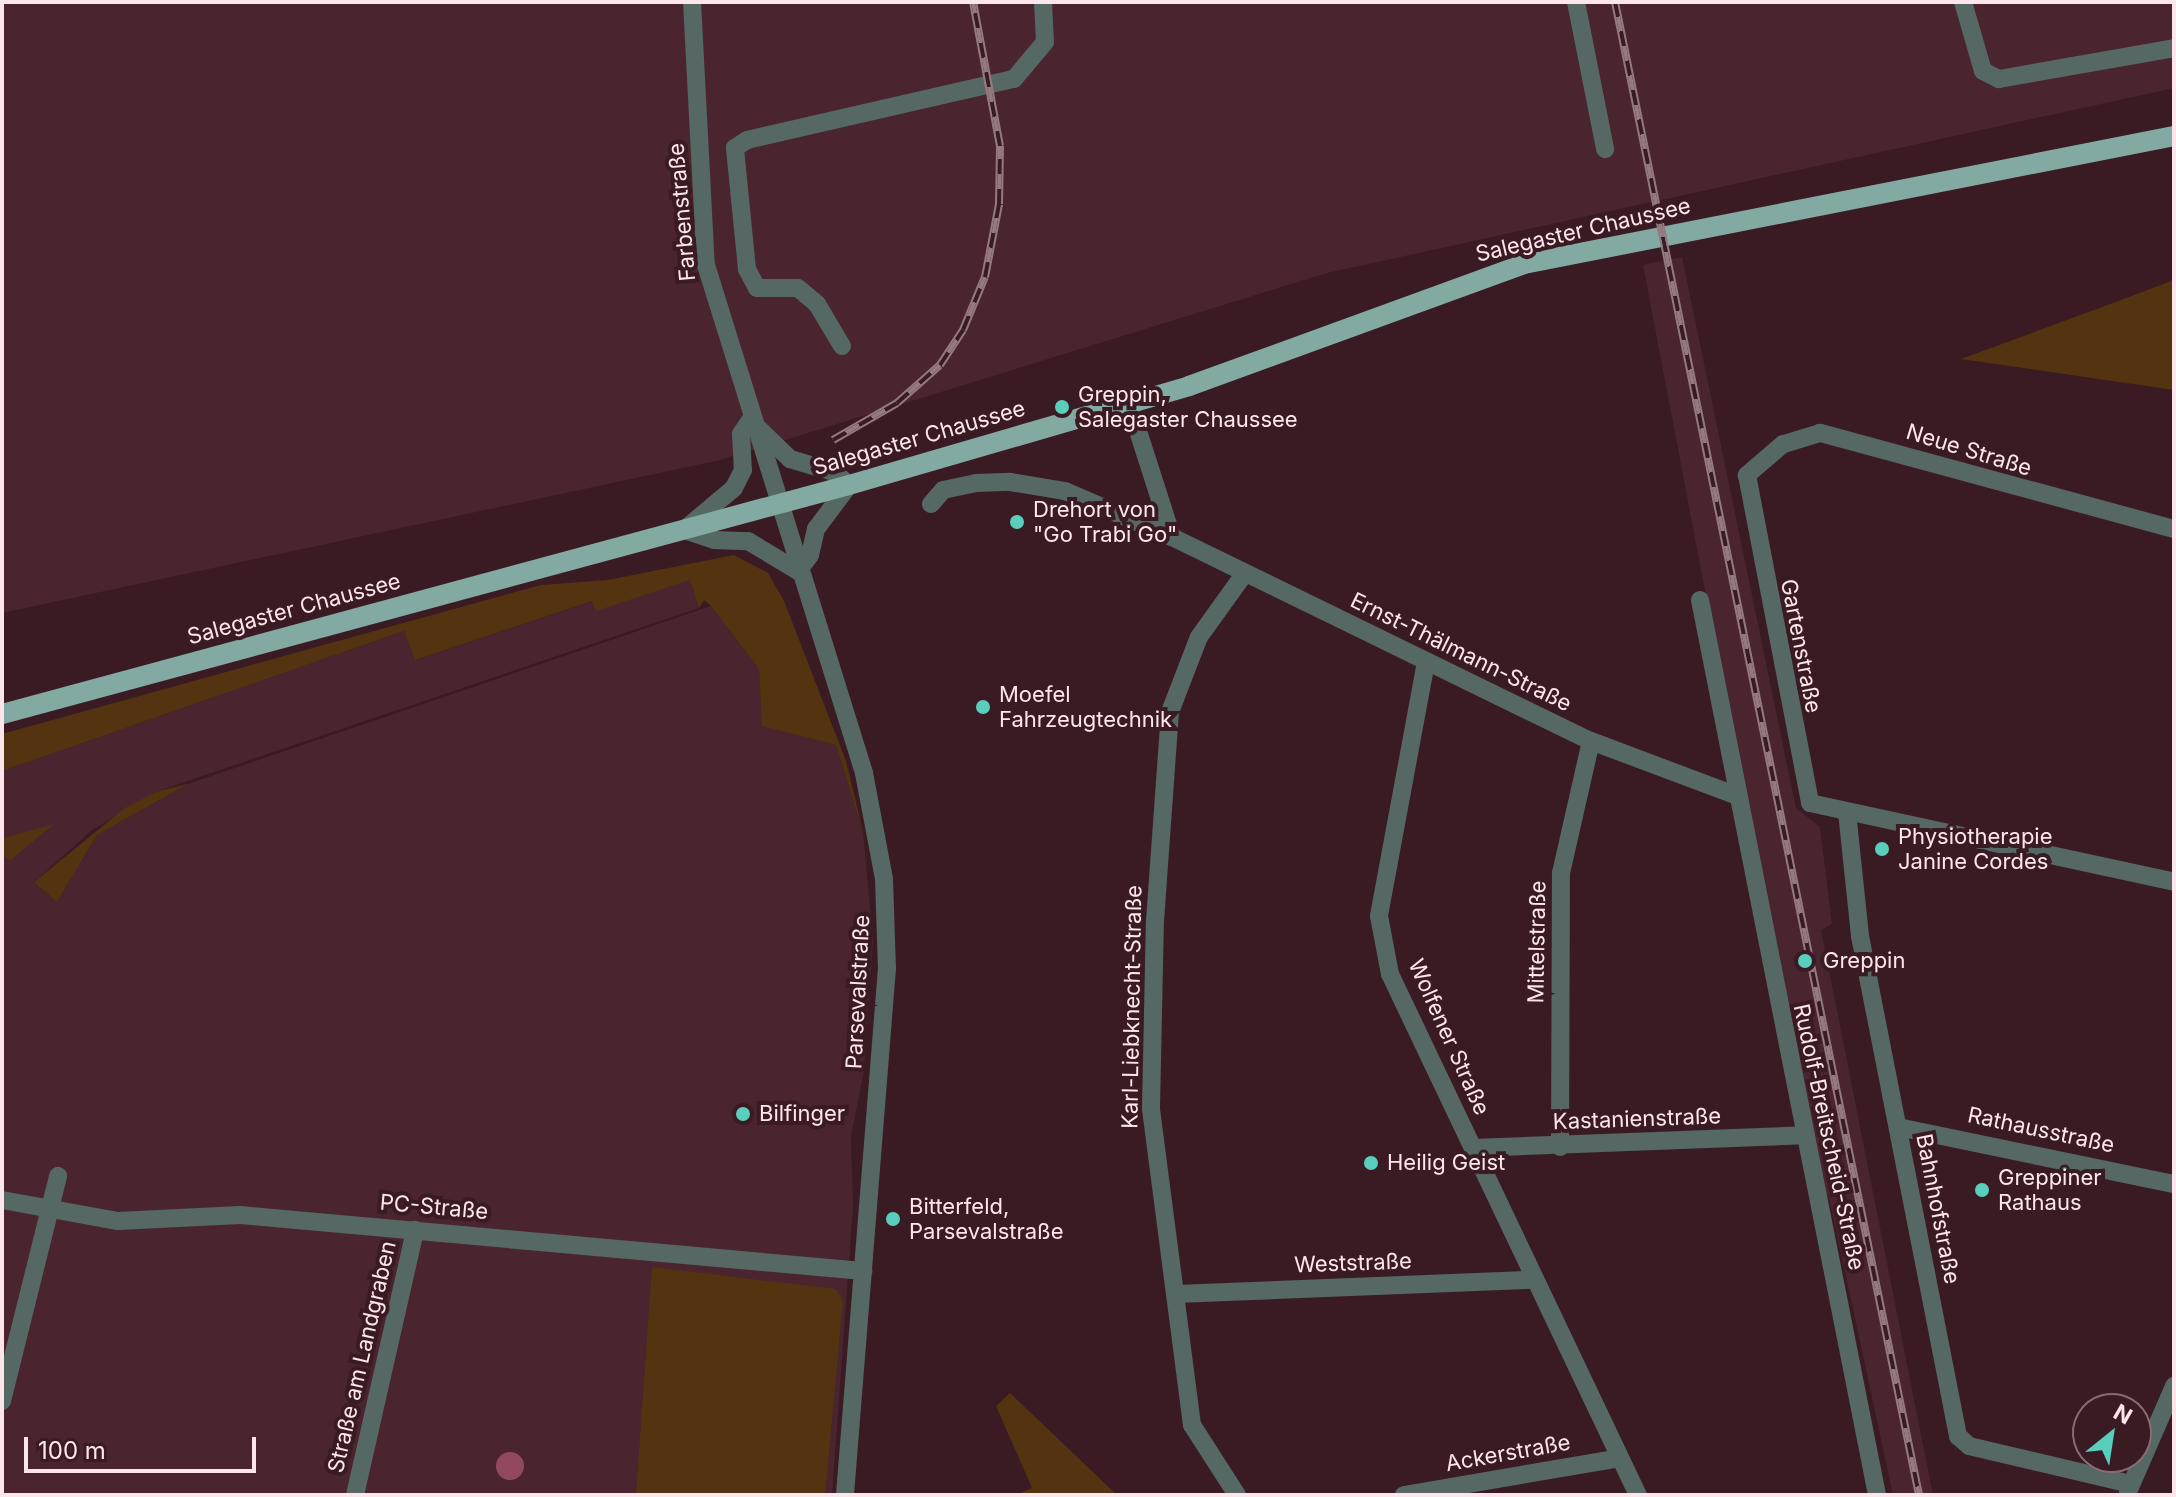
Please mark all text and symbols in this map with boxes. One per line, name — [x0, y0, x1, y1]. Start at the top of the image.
street label: Farbenstraße — [663, 142, 701, 282]
street label: Salegaster Chaussee — [1473, 192, 1693, 268]
place label: Greppin, Salegaster Chaussee — [1078, 381, 1298, 432]
street label: Salegaster Chaussee — [810, 395, 1028, 481]
marker: Greppin, Salegaster Chaussee — [1053, 398, 1071, 416]
street label: Neue Straße — [1903, 418, 2035, 482]
place label: Drehort von "Go Trabi Go" — [1033, 496, 1177, 548]
marker: Drehort von "Go Trabi Go" — [1008, 513, 1026, 531]
street label: Salegaster Chaussee — [184, 568, 404, 650]
street label: Gartenstraße — [1775, 577, 1827, 715]
street label: Ernst-Thälmann-Straße — [1346, 587, 1576, 717]
place label: Moefel Fahrzeugtechnik — [999, 681, 1172, 732]
marker: Moefel Fahrzeugtechnik — [974, 698, 992, 716]
place label: Physiotherapie Janine Cordes — [1898, 823, 2053, 874]
marker: Physiotherapie Janine Cordes — [1873, 840, 1891, 858]
street label: Mittelstraße — [1523, 880, 1551, 1004]
street label: Karl-Liebknecht-Straße — [1117, 885, 1147, 1129]
street label: Parsevalstraße — [841, 914, 875, 1070]
place label: Greppin — [1823, 948, 1905, 974]
marker: Greppin — [1794, 950, 1816, 972]
street label: Wolfener Straße — [1403, 955, 1495, 1119]
street label: Rudolf-Breitscheid-Straße — [1788, 1001, 1870, 1273]
place label: Bilfinger — [759, 1101, 845, 1127]
street label: Rathausstraße — [1965, 1102, 2117, 1158]
street label: Kastanienstraße — [1552, 1103, 1722, 1135]
marker: Bilfinger — [734, 1105, 752, 1123]
street label: Bahnhofstraße — [1910, 1132, 1966, 1286]
place label: Heilig Geist — [1387, 1150, 1505, 1176]
marker: Heilig Geist — [1362, 1154, 1380, 1172]
place label: Greppiner Rathaus — [1998, 1164, 2102, 1216]
marker: Greppiner Rathaus — [1973, 1181, 1991, 1199]
street label: PC-Straße — [379, 1189, 489, 1225]
place label: Bitterfeld, Parsevalstraße — [909, 1193, 1063, 1244]
marker: Bitterfeld, Parsevalstraße — [884, 1210, 902, 1228]
street label: Straße am Landgraben — [322, 1239, 402, 1475]
street label: Weststraße — [1294, 1248, 1412, 1278]
north arrow — [2072, 1393, 2152, 1473]
text: N — [2109, 1398, 2137, 1429]
scale bar — [28, 1421, 260, 1471]
street label: Ackerstraße — [1444, 1429, 1572, 1477]
text: 100 m — [38, 1436, 106, 1465]

